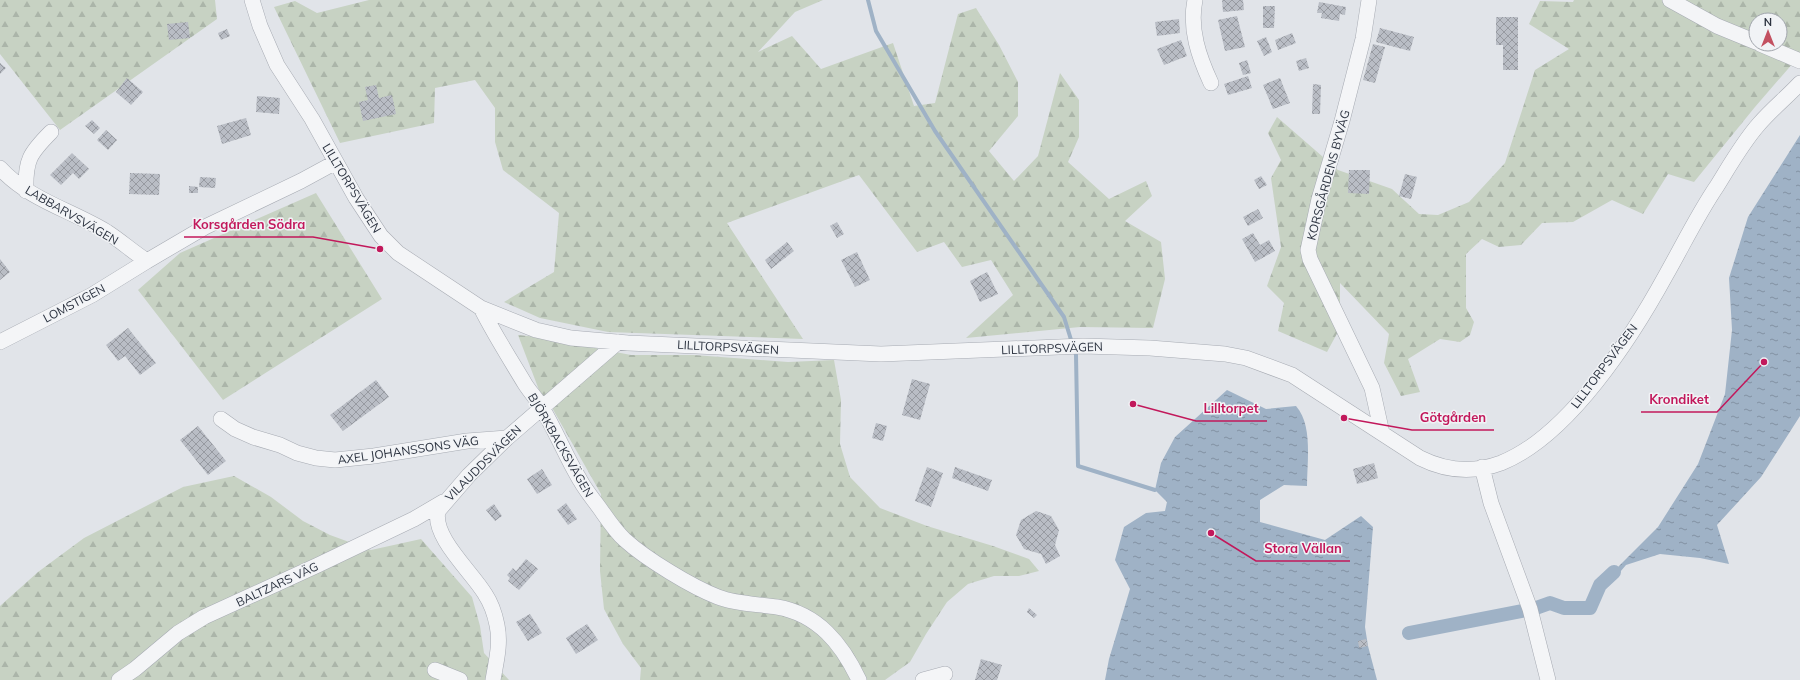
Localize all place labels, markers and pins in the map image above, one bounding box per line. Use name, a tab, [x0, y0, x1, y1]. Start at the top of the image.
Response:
callout: Korsgården Södra	[184, 212, 313, 237]
callout: Krondiket	[1641, 387, 1717, 412]
callout: Lilltorpet	[1196, 396, 1267, 421]
callout: Götgården	[1412, 405, 1494, 430]
callout: Stora Vällan	[1256, 536, 1350, 561]

